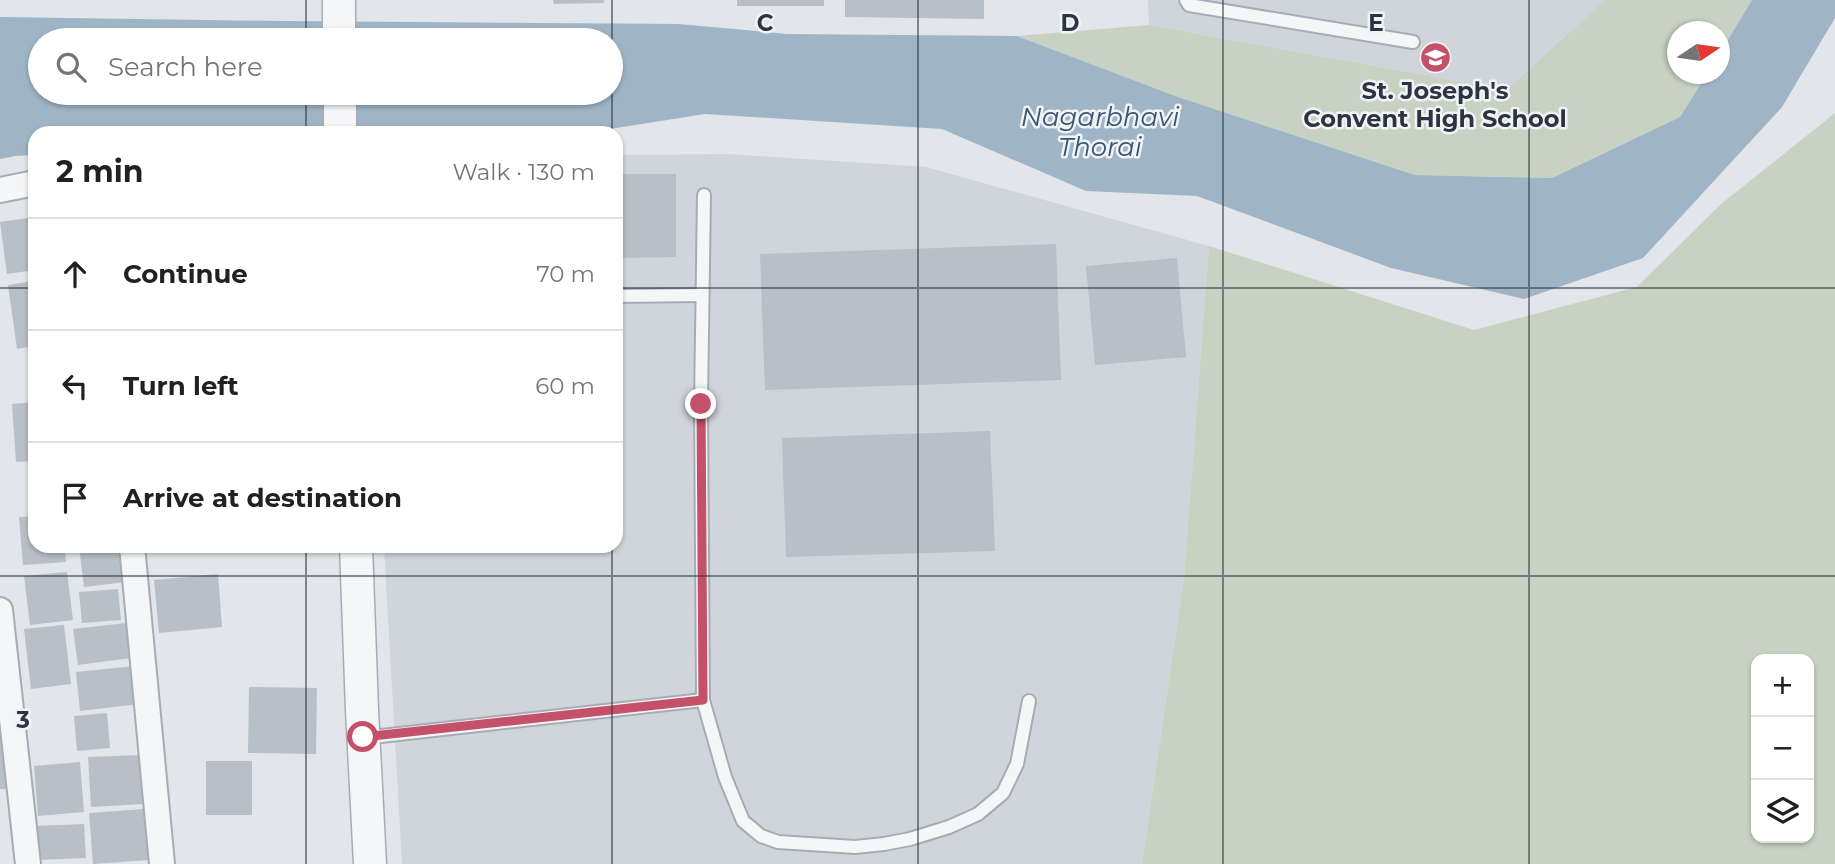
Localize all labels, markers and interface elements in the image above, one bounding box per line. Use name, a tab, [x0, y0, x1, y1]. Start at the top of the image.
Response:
text: C	[757, 9, 774, 37]
text: D	[1061, 9, 1080, 37]
text: E	[1368, 9, 1384, 37]
north arrow	[1667, 21, 1730, 84]
search box	[28, 28, 623, 105]
school or university icon: St. Joseph's Convent High School	[1418, 40, 1452, 74]
icon: search	[52, 48, 90, 86]
text: Search here	[108, 51, 263, 83]
place label: St. Joseph's Convent High School	[1303, 76, 1567, 133]
water label: Nagarbhavi Thorai	[1021, 101, 1180, 163]
text: 2 min	[56, 153, 143, 190]
text: Walk · 130 m	[452, 158, 595, 186]
icon: ahead	[56, 255, 94, 293]
text: Continue	[123, 258, 248, 290]
text: 70 m	[536, 260, 595, 288]
icon: left	[56, 367, 94, 405]
text: Turn left	[123, 370, 239, 402]
text: 60 m	[535, 372, 595, 400]
route end	[685, 388, 716, 419]
icon: arrive	[56, 479, 94, 517]
text: Arrive at destination	[123, 482, 402, 514]
map controls	[1751, 654, 1814, 843]
button: +	[1751, 654, 1814, 717]
text: 3	[15, 706, 30, 734]
button: −	[1751, 717, 1814, 780]
route start	[347, 721, 378, 752]
button: layers	[1751, 780, 1814, 843]

